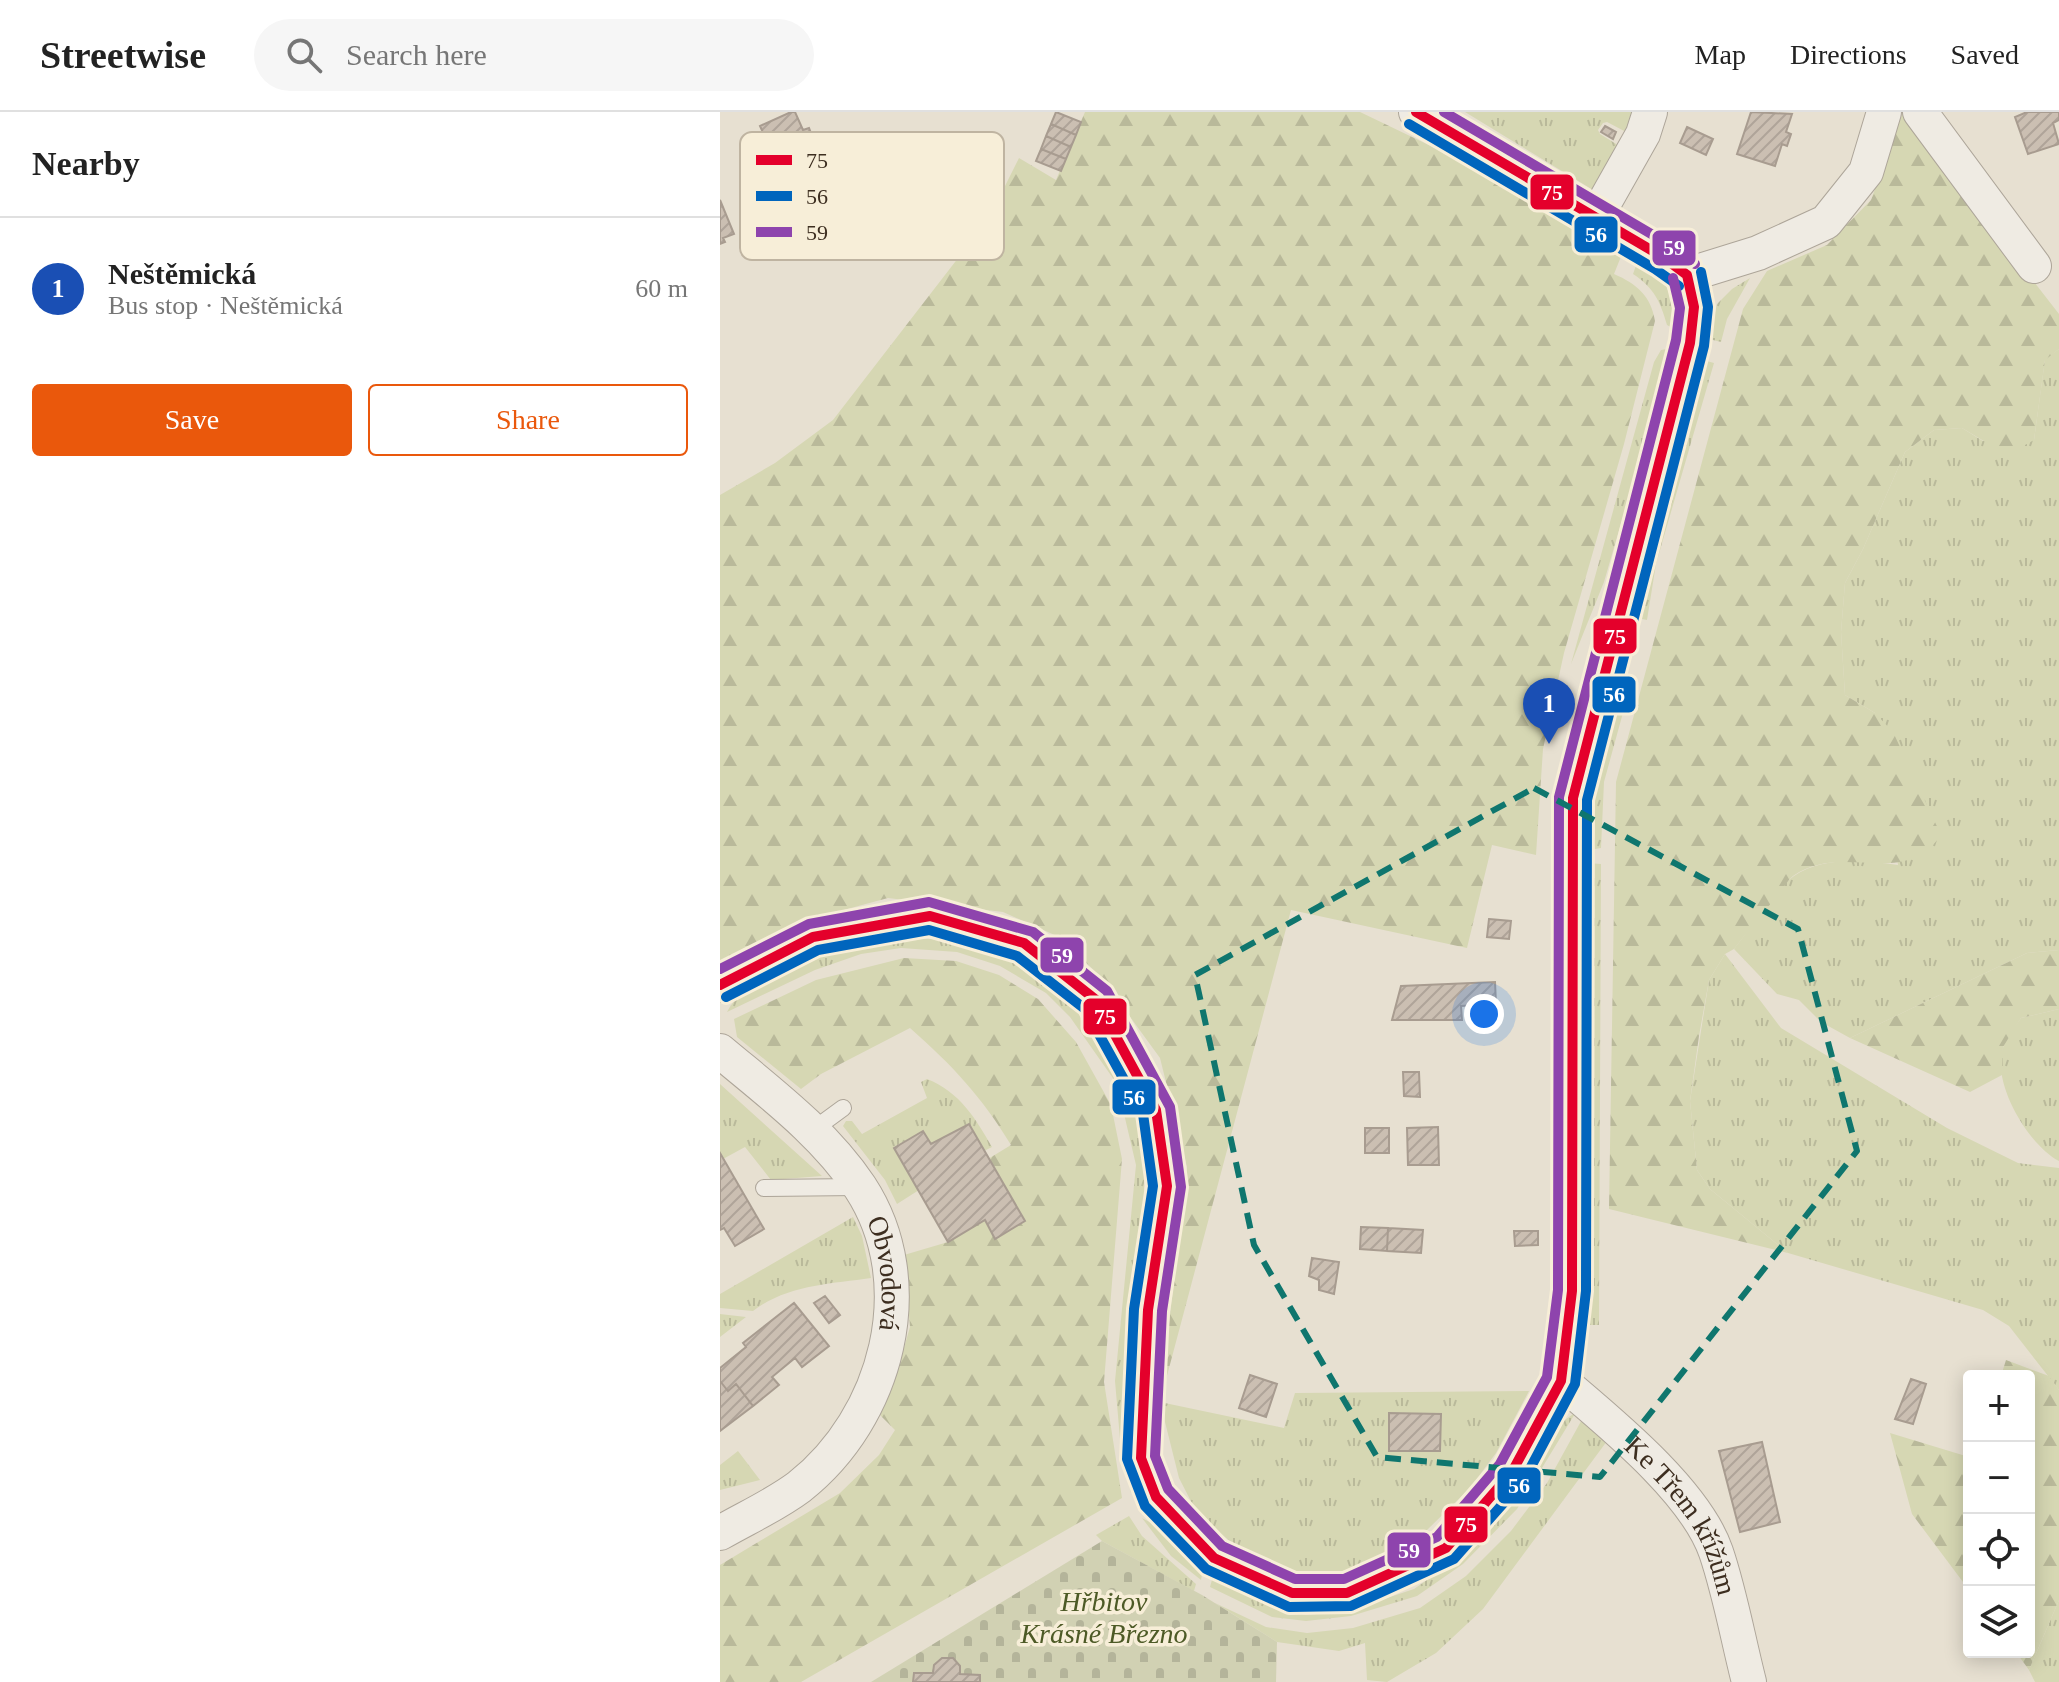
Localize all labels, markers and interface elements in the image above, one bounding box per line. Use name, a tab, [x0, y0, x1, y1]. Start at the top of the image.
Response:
search box	[254, 19, 814, 91]
icon: search	[282, 33, 326, 77]
text: Streetwise	[40, 34, 206, 76]
text: Search here	[346, 38, 487, 71]
text: Map	[1695, 39, 1746, 70]
text: Directions	[1790, 39, 1907, 70]
text: Saved	[1951, 39, 2019, 70]
legend	[740, 132, 1004, 260]
text: Nearby	[32, 145, 140, 182]
text: 75	[806, 148, 828, 173]
line badge: 75	[1529, 173, 1575, 211]
text: 75	[1541, 180, 1563, 205]
text: 56	[806, 184, 828, 209]
line badge: 56	[1573, 215, 1619, 254]
text: 59	[806, 220, 828, 245]
text: 56	[1585, 222, 1607, 247]
line badge: 59	[1651, 229, 1697, 267]
text: 59	[1663, 235, 1685, 260]
text: Neštěmická	[108, 257, 256, 290]
text: 1	[52, 274, 65, 303]
text: 60 m	[635, 274, 688, 303]
text: Bus stop · Neštěmická	[108, 291, 343, 320]
button: Save	[32, 384, 352, 456]
button: Share	[368, 384, 688, 456]
line badge: 75	[1592, 617, 1638, 655]
text: 75	[1604, 624, 1626, 649]
line badge: 56	[1591, 675, 1637, 714]
pin: 1	[1523, 678, 1575, 744]
text: 56	[1603, 682, 1625, 707]
line badge: 59	[1039, 936, 1085, 974]
text: 59	[1051, 943, 1073, 968]
your location	[1464, 994, 1504, 1034]
line badge: 75	[1082, 997, 1128, 1036]
text: 75	[1094, 1004, 1116, 1029]
line badge: 56	[1111, 1078, 1157, 1116]
text: 56	[1123, 1085, 1145, 1110]
street label: Obvodová	[862, 1211, 907, 1334]
map controls	[1963, 1370, 2035, 1658]
button: +	[1963, 1370, 2035, 1442]
street label: Ke Třem křížům	[1619, 1429, 1743, 1598]
button: −	[1963, 1442, 2035, 1514]
line badge: 56	[1496, 1466, 1542, 1505]
text: 56	[1508, 1473, 1530, 1498]
line badge: 75	[1443, 1505, 1489, 1544]
text: 75	[1455, 1512, 1477, 1537]
button: locate	[1963, 1514, 2035, 1586]
line badge: 59	[1386, 1531, 1432, 1569]
text: 59	[1398, 1538, 1420, 1563]
park label: Hřbitov Krásné Březno	[1019, 1586, 1188, 1649]
button: layers	[1963, 1586, 2035, 1658]

